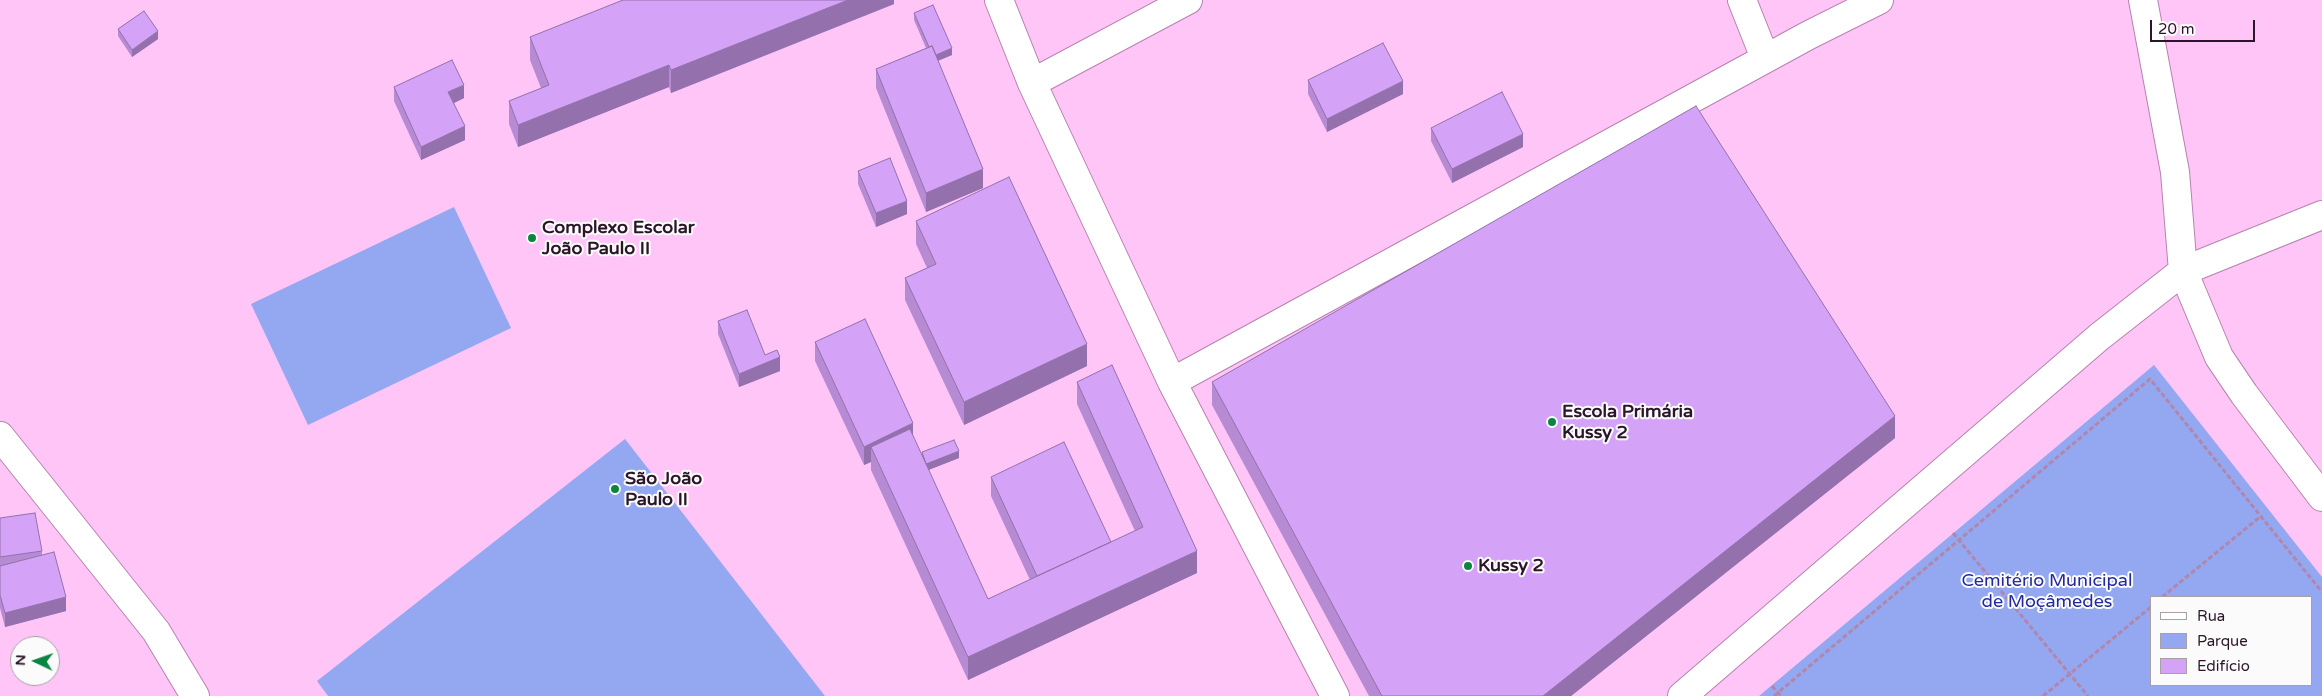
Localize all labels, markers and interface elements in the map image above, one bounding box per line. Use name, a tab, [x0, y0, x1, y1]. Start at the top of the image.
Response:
scale bar	[2152, 10, 2257, 42]
text: 20 m	[2158, 20, 2195, 38]
place label: Complexo Escolar João Paulo II	[542, 217, 695, 260]
marker: Complexo Escolar João Paulo II	[526, 232, 538, 244]
place label: Escola Primária Kussy 2	[1562, 401, 1693, 444]
marker: Escola Primária Kussy 2	[1546, 416, 1558, 428]
place label: São João Paulo II	[625, 468, 702, 510]
marker: São João Paulo II	[609, 483, 621, 495]
place label: Kussy 2	[1478, 555, 1544, 577]
marker: Kussy 2	[1462, 560, 1474, 572]
park label: Cemitério Municipal de Moçâmedes	[1962, 570, 2132, 612]
legend	[2150, 596, 2312, 686]
text: Rua	[2197, 607, 2225, 625]
text: Parque	[2197, 632, 2248, 650]
north arrow	[10, 636, 60, 686]
text: N	[12, 654, 29, 666]
text: Edifício	[2197, 657, 2250, 675]

